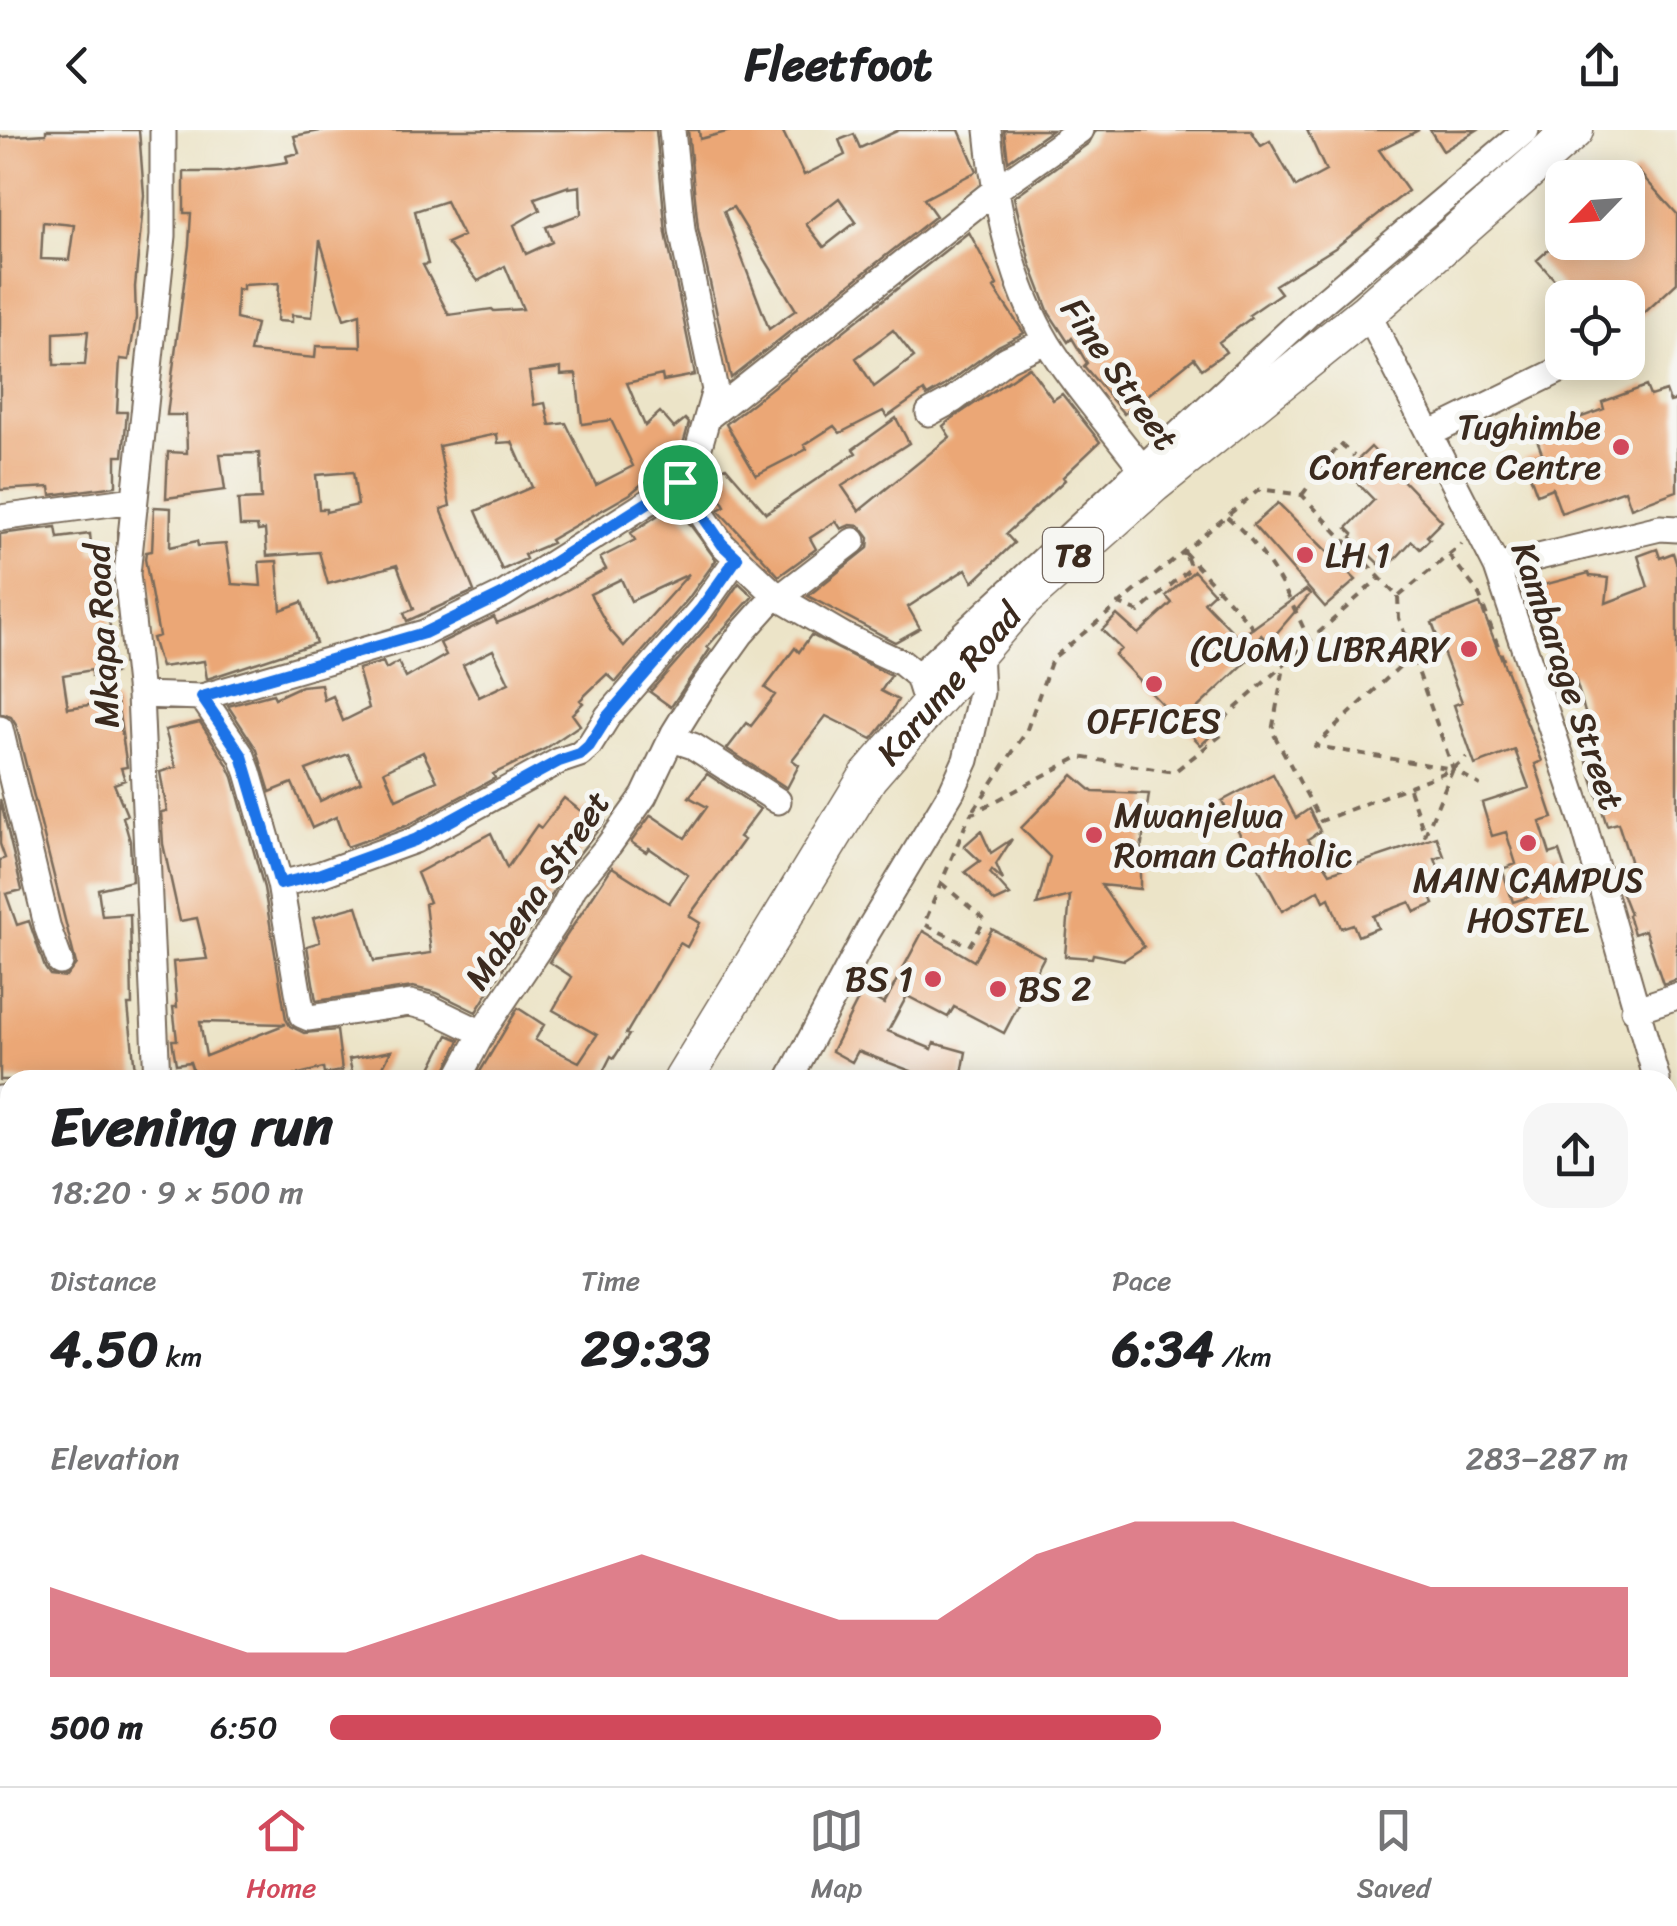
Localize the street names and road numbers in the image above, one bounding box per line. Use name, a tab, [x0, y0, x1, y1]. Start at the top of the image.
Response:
street label: Fine Street	[1044, 284, 1196, 464]
road number: T8	[1043, 528, 1103, 582]
street label: Kambarage Street	[1493, 533, 1643, 819]
street label: Mkapa Road	[66, 540, 138, 730]
street label: Karume Road	[860, 587, 1039, 780]
street label: Mabena Street	[447, 777, 627, 1003]

